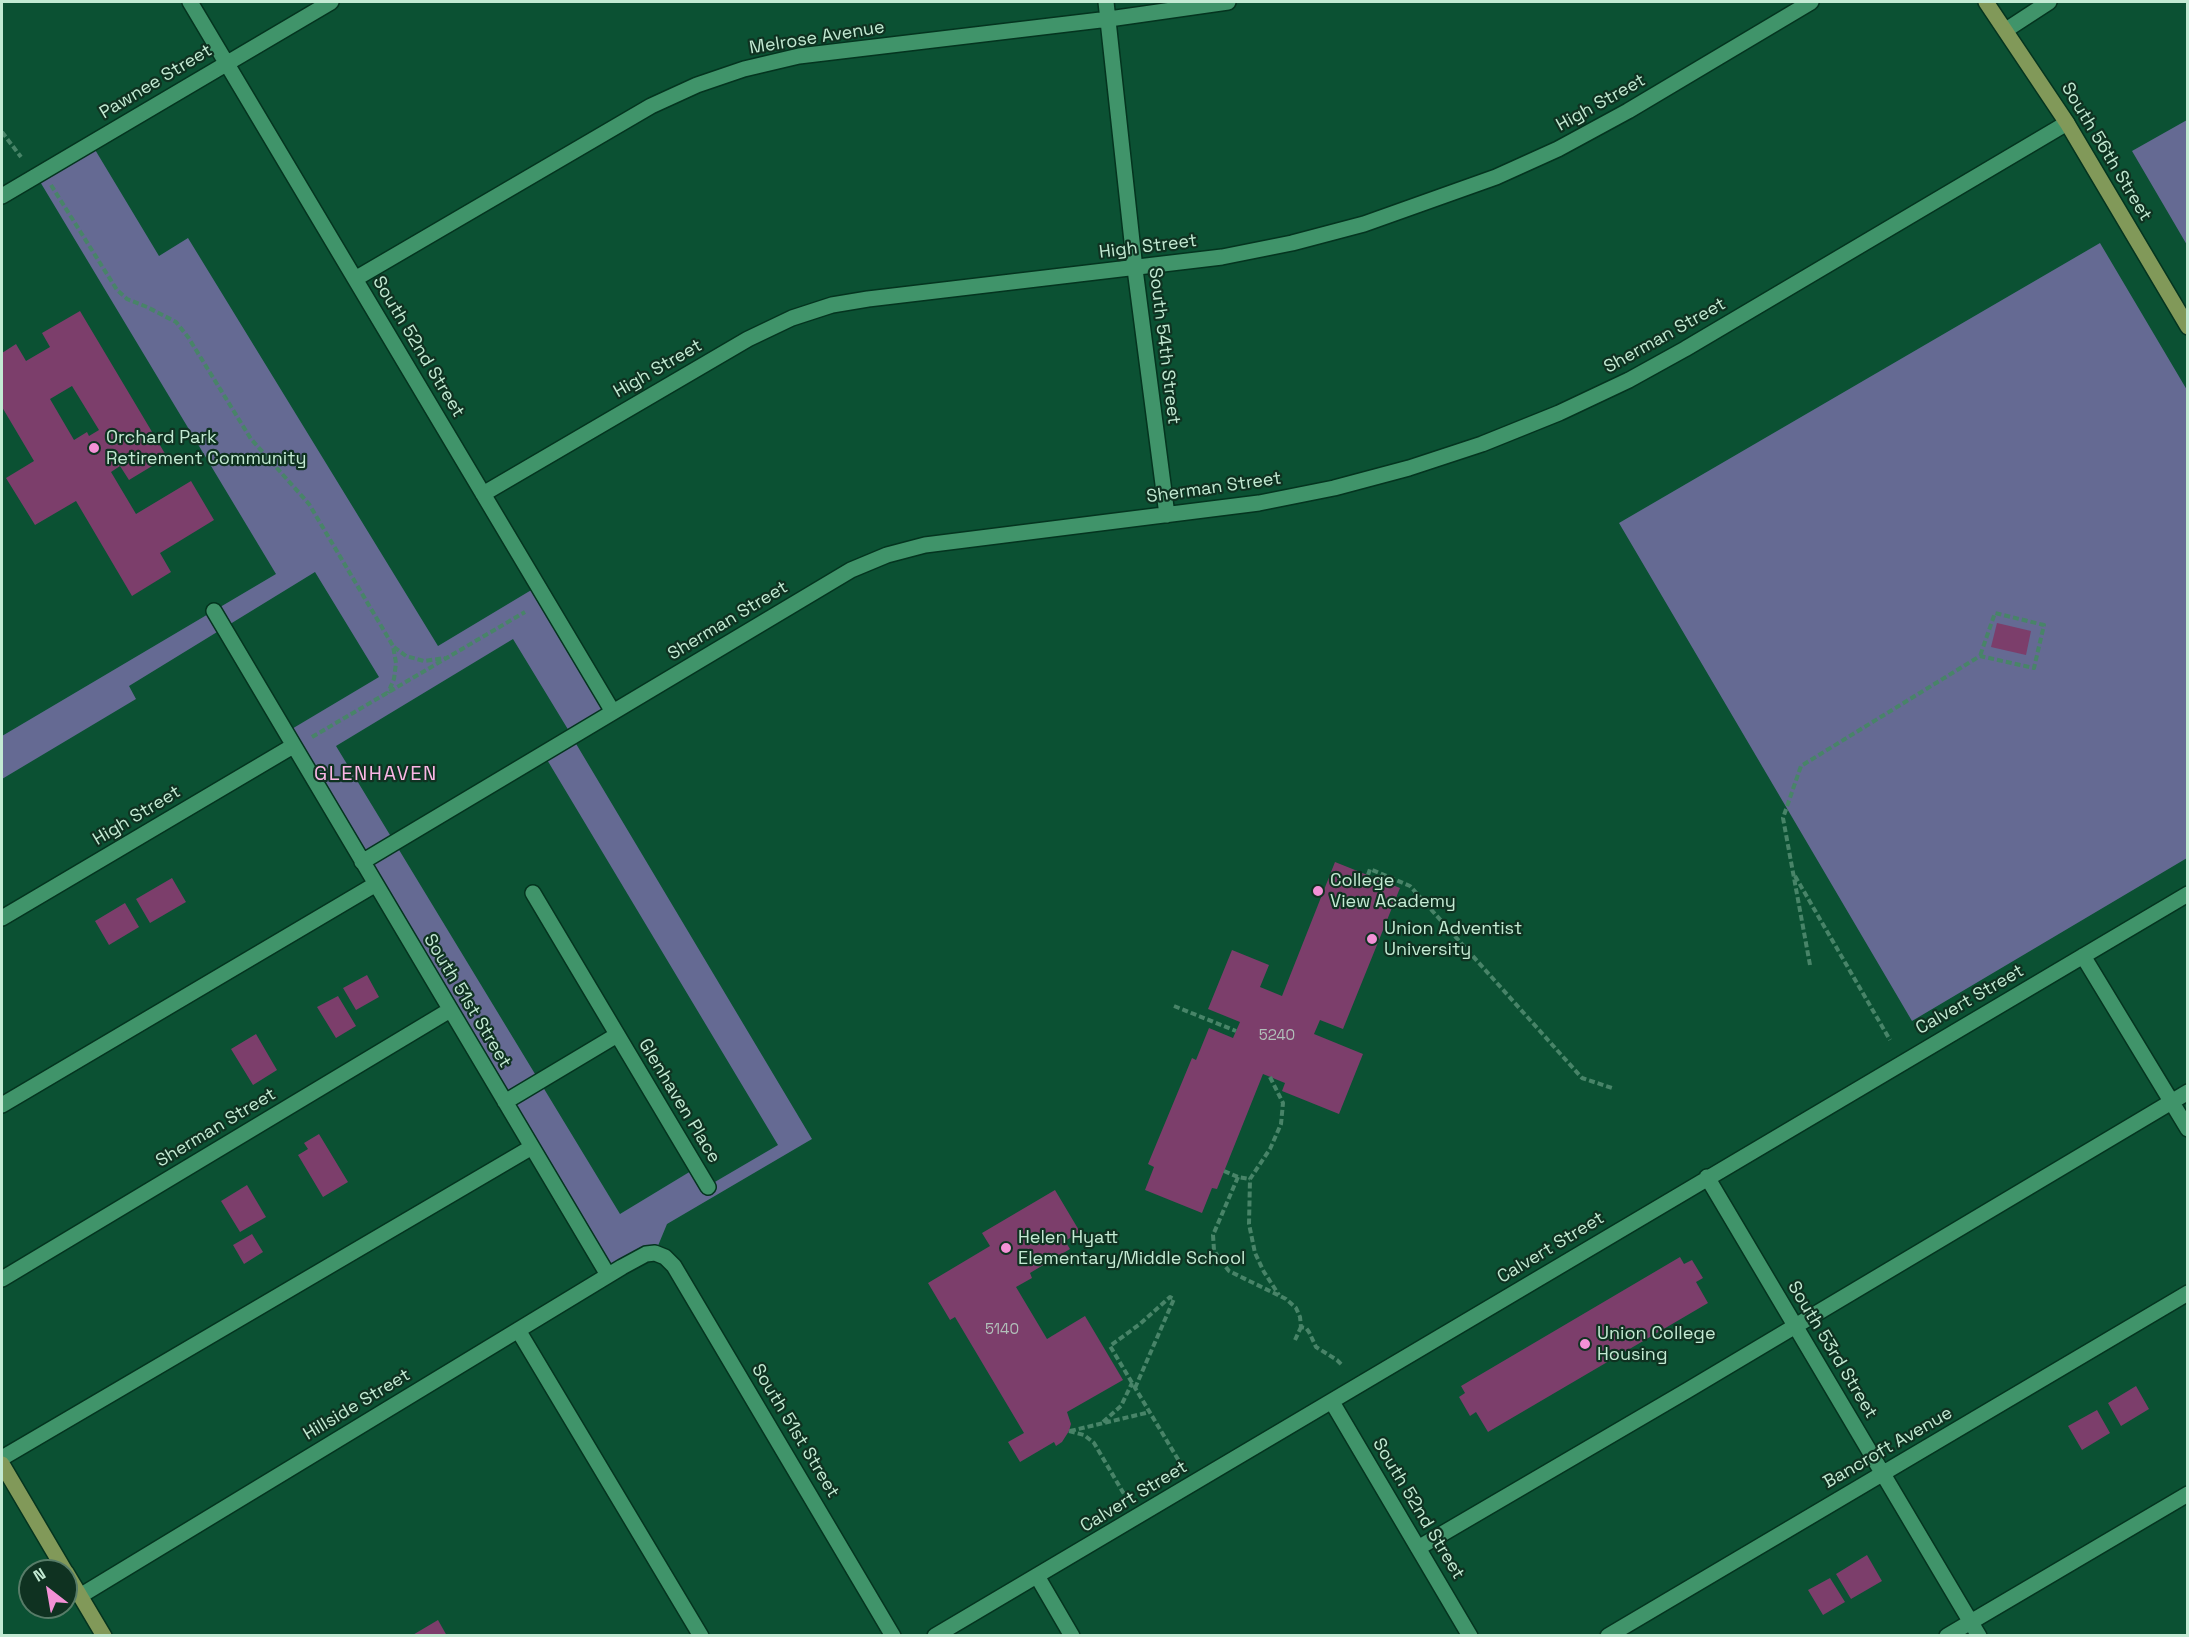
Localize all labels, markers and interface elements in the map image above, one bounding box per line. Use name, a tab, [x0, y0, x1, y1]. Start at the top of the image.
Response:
street label: Melrose Avenue	[748, 17, 886, 59]
street label: Pawnee Street	[96, 40, 216, 124]
street label: High Street	[1553, 70, 1649, 136]
street label: South 56th Street	[2056, 79, 2156, 225]
street label: High Street	[1098, 230, 1198, 264]
street label: South 54th Street	[1144, 266, 1184, 426]
street label: South 52nd Street	[367, 272, 469, 422]
street label: Sherman Street	[1600, 294, 1730, 378]
street label: High Street	[610, 335, 706, 403]
place label: Orchard Park Retirement Community	[106, 427, 307, 470]
marker: Orchard Park Retirement Community	[87, 441, 101, 455]
street label: Sherman Street	[1145, 468, 1283, 508]
street label: Sherman Street	[664, 577, 792, 665]
district label: GLENHAVEN	[314, 763, 438, 787]
street label: High Street	[89, 781, 185, 851]
place label: College View Academy	[1330, 870, 1456, 912]
marker: College View Academy	[1311, 884, 1325, 898]
place label: Union Adventist University	[1384, 918, 1522, 960]
street label: South 51st Street	[419, 930, 515, 1072]
marker: Union Adventist University	[1365, 932, 1379, 946]
street label: Calvert Street	[1912, 960, 2028, 1040]
house number: 5240	[1259, 1027, 1295, 1045]
street label: Glenhaven Place	[633, 1035, 725, 1167]
street label: Sherman Street	[152, 1084, 280, 1172]
street label: Calvert Street	[1494, 1208, 1608, 1288]
place label: Helen Hyatt Elementary/Middle School	[1018, 1227, 1246, 1270]
marker: Helen Hyatt Elementary/Middle School	[999, 1241, 1013, 1255]
street label: South 53rd Street	[1782, 1277, 1882, 1423]
house number: 5140	[985, 1321, 1019, 1339]
place label: Union College Housing	[1597, 1323, 1716, 1366]
marker: Union College Housing	[1578, 1337, 1592, 1351]
street label: South 51st Street	[747, 1360, 843, 1502]
street label: Hillside Street	[300, 1365, 414, 1445]
street label: Bancroft Avenue	[1820, 1402, 1956, 1494]
street label: South 52nd Street	[1367, 1434, 1469, 1584]
street label: Calvert Street	[1077, 1457, 1191, 1537]
north arrow	[18, 1559, 78, 1619]
text: N	[29, 1563, 50, 1587]

